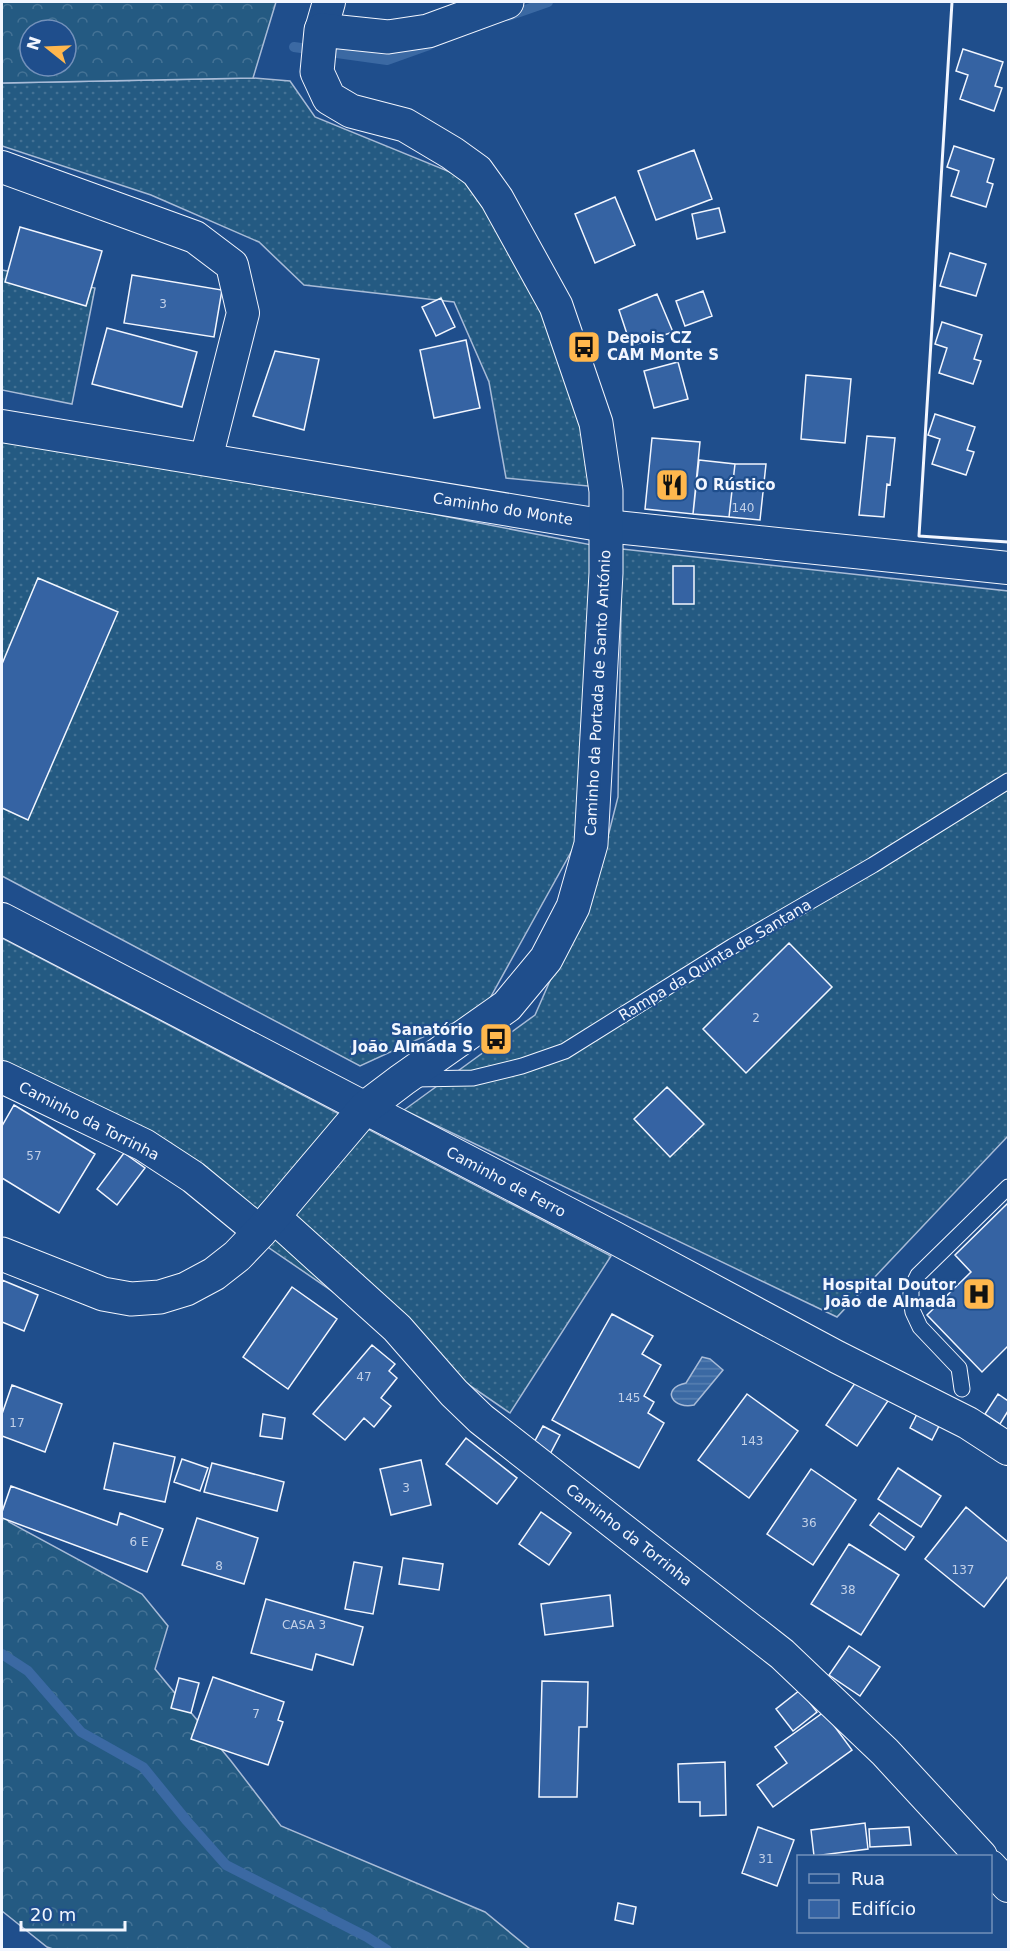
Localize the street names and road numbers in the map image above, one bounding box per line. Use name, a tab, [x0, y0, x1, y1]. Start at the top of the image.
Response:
street label: Caminho do Monte	[432, 489, 574, 529]
street label: Caminho da Portada de Santo António	[582, 549, 614, 837]
street label: Rampa da Quinta de Santana	[616, 895, 814, 1025]
street label: Caminho da Torrinha	[16, 1078, 162, 1164]
street label: Caminho de Ferro	[443, 1143, 569, 1221]
street label: Caminho da Torrinha	[562, 1480, 696, 1590]

